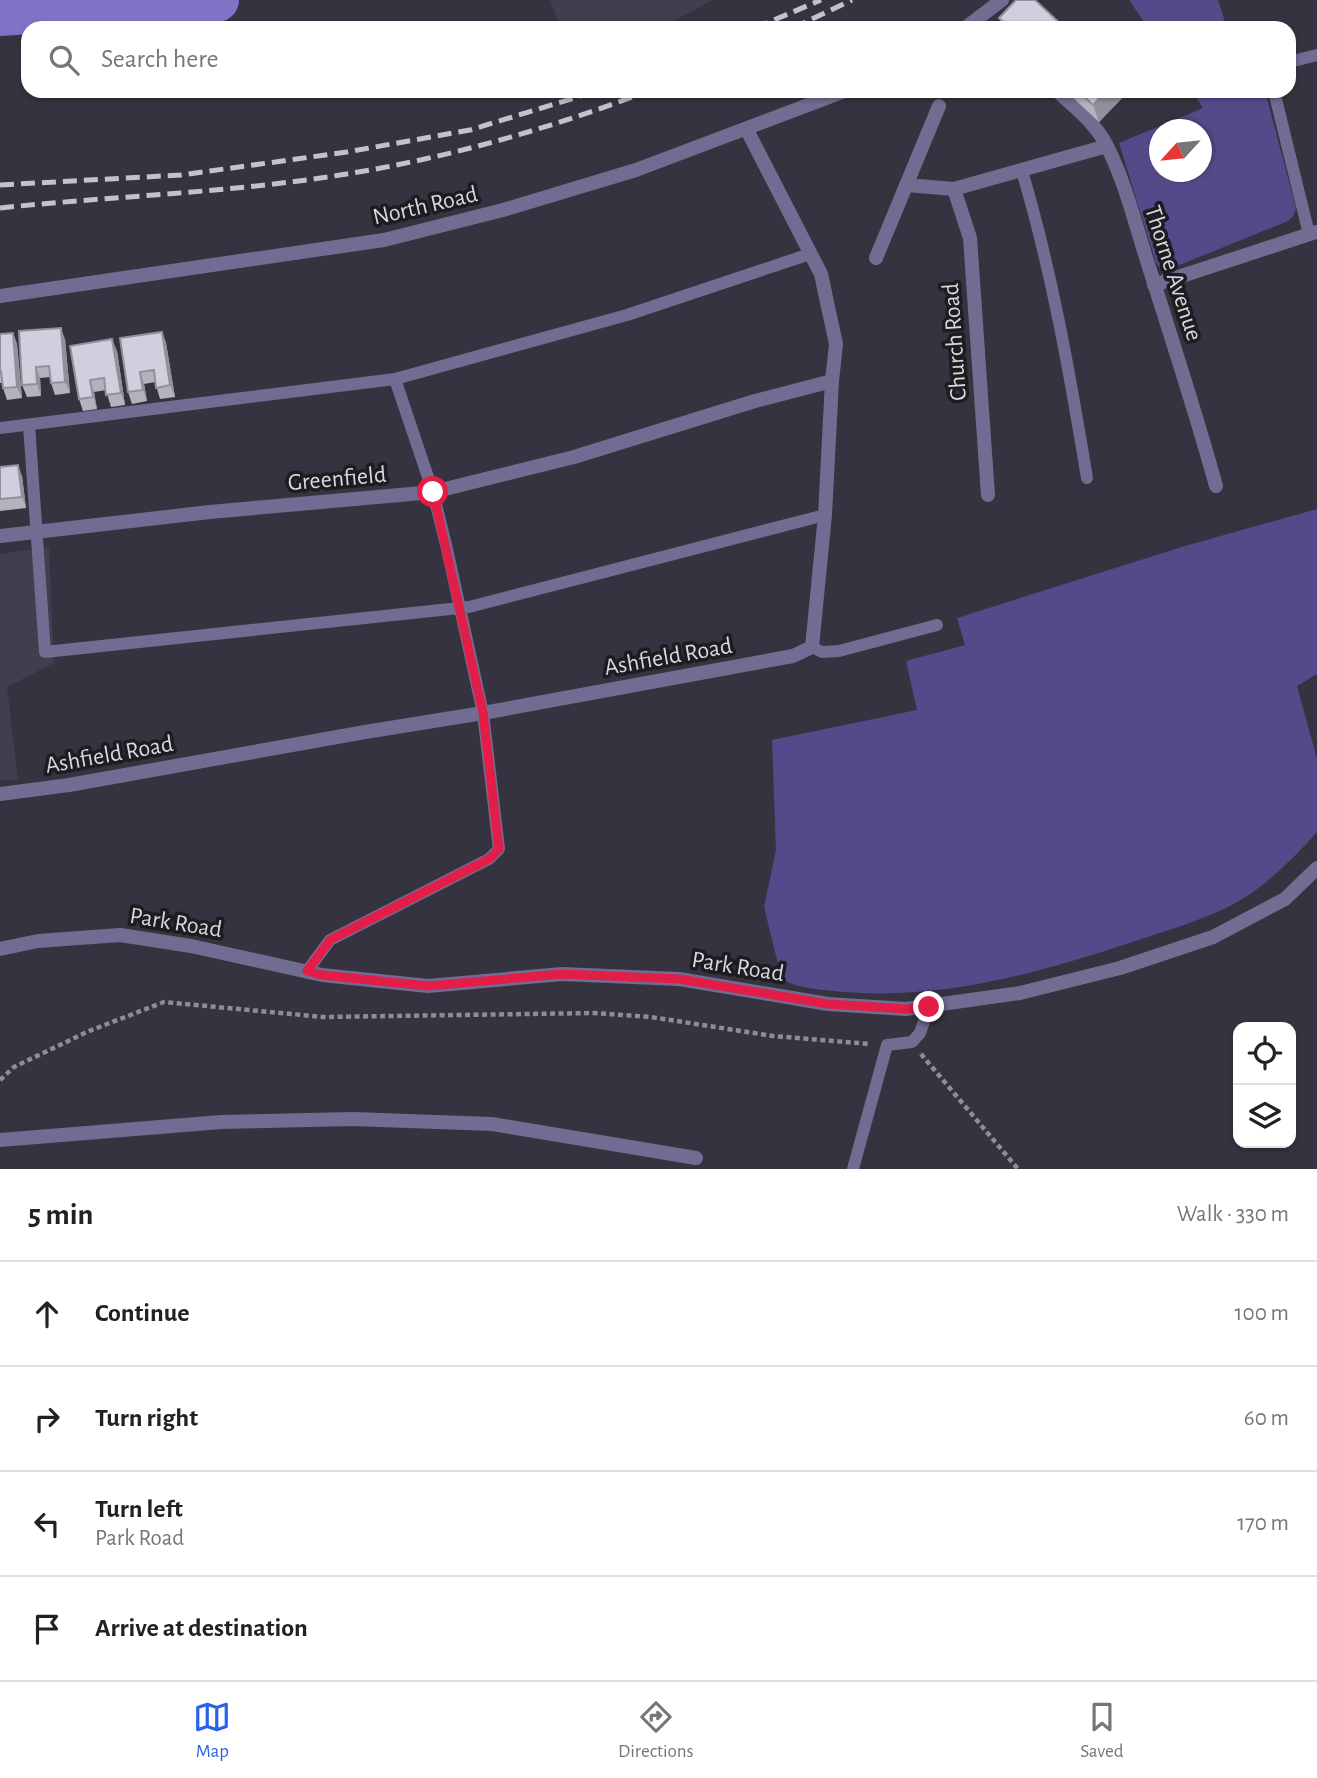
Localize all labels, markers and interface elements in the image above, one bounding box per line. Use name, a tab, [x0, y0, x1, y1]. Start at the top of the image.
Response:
search box	[21, 21, 1296, 98]
icon: search	[45, 41, 83, 79]
text: Search here	[101, 46, 219, 72]
north arrow	[1149, 119, 1212, 182]
street label: North Road	[370, 182, 480, 230]
street label: Thorne Avenue	[1140, 203, 1206, 344]
street label: Church Road	[939, 282, 971, 402]
street label: Greenfield	[287, 463, 387, 495]
route start	[417, 476, 448, 507]
street label: Ashfield Road	[602, 634, 734, 680]
street label: Ashfield Road	[43, 732, 175, 778]
street label: Park Road	[128, 904, 224, 942]
street label: Park Road	[690, 948, 786, 986]
route end	[913, 991, 944, 1022]
map controls	[1233, 1022, 1296, 1148]
button: locate	[1233, 1022, 1296, 1085]
button: layers	[1233, 1085, 1296, 1148]
text: 5 min	[28, 1200, 93, 1230]
text: Walk · 330 m	[1177, 1203, 1289, 1226]
icon: ahead	[28, 1295, 66, 1333]
text: Continue	[95, 1300, 190, 1326]
text: 100 m	[1235, 1302, 1289, 1325]
icon: right	[28, 1400, 66, 1438]
text: Turn right	[95, 1405, 198, 1431]
text: 60 m	[1244, 1407, 1289, 1430]
text: Turn left	[95, 1496, 183, 1522]
icon: left	[28, 1505, 66, 1543]
text: 170 m	[1237, 1512, 1289, 1535]
text: Park Road	[95, 1527, 184, 1550]
icon: arrive	[28, 1610, 66, 1648]
text: Arrive at destination	[95, 1615, 308, 1641]
tab: Map	[193, 1698, 231, 1763]
tab: Directions	[618, 1698, 694, 1763]
tab: Saved	[1080, 1698, 1124, 1763]

